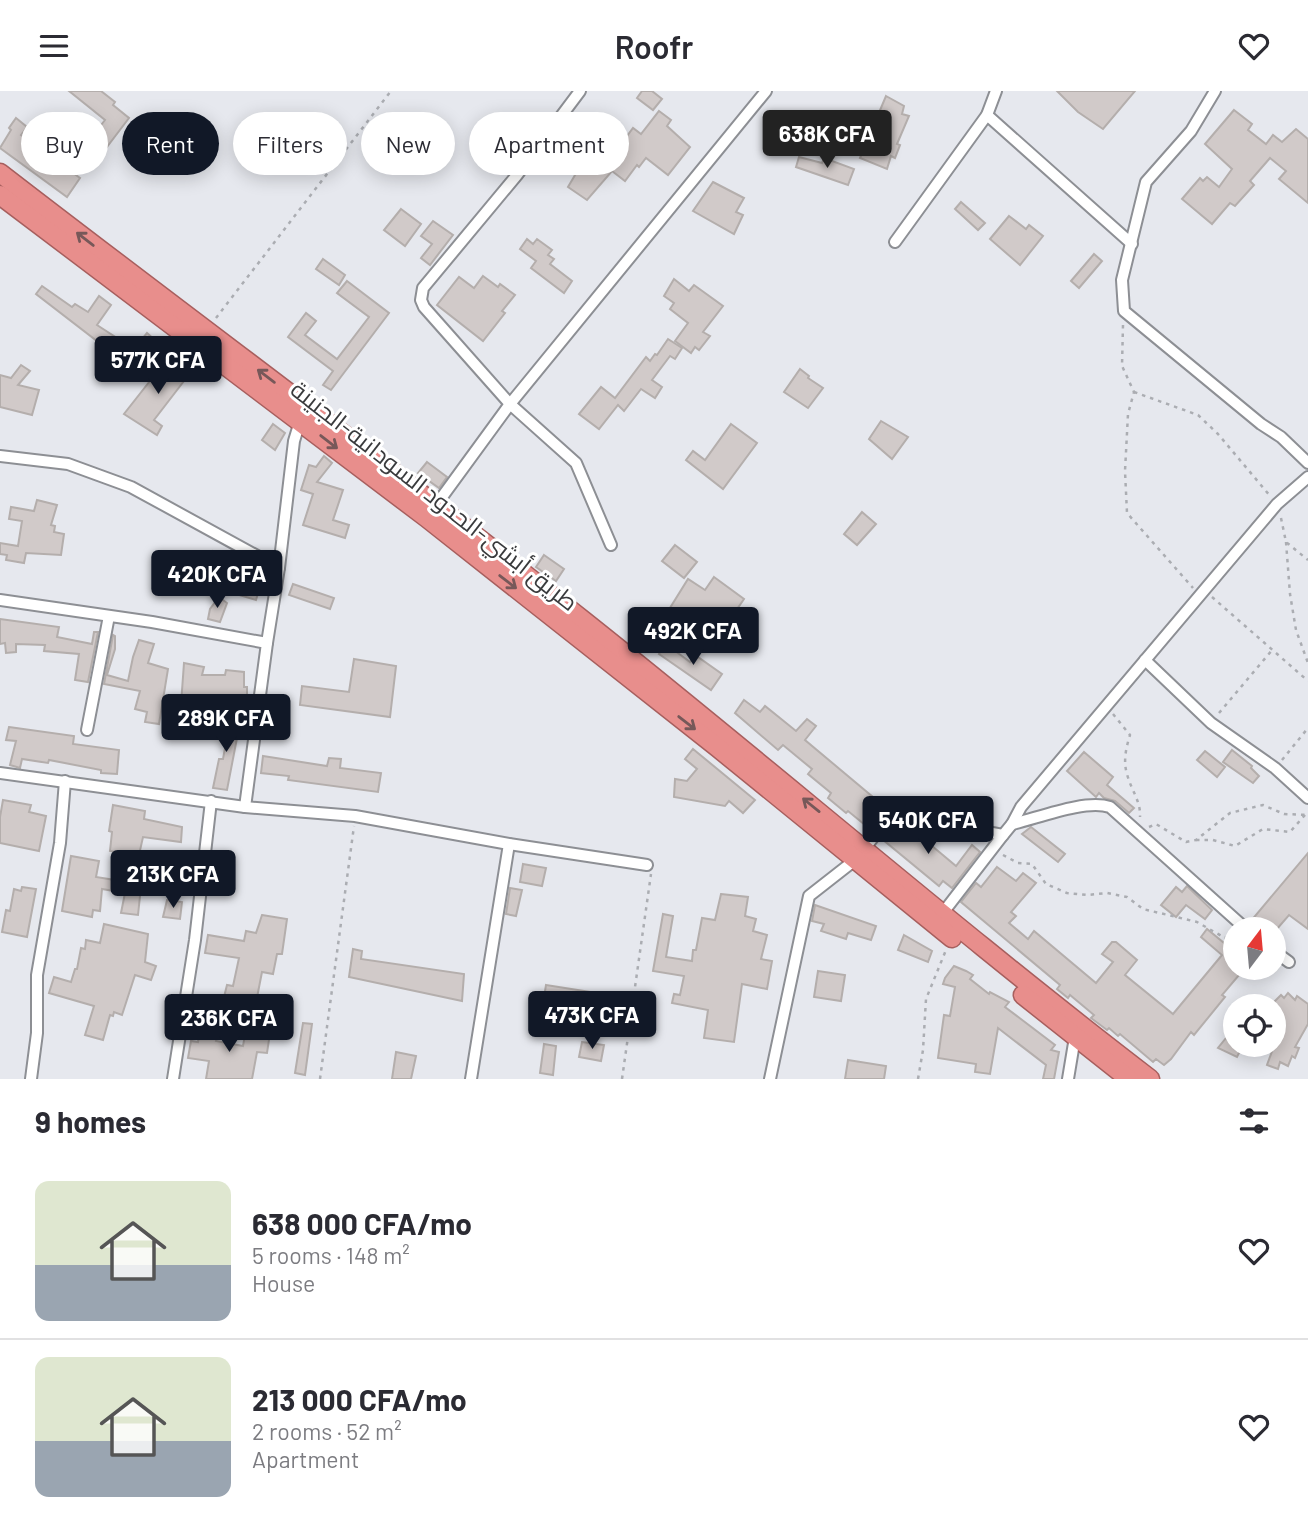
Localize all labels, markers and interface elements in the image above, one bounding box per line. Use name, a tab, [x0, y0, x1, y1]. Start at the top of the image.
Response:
icon: menu	[35, 27, 73, 65]
text: Roofr	[615, 27, 693, 65]
icon: heart	[1235, 27, 1273, 65]
pin: 638K CFA	[755, 111, 899, 170]
chip: Buy	[21, 112, 108, 175]
chip: Rent	[122, 112, 219, 175]
chip: Filters	[233, 112, 347, 175]
chip: New	[361, 112, 455, 175]
chip: Apartment	[469, 112, 629, 175]
text: 638K CFA	[779, 119, 875, 147]
one-way arrow	[77, 231, 95, 246]
pin: 577K CFA	[86, 337, 230, 396]
text: 577K CFA	[111, 345, 205, 373]
one-way arrow	[258, 369, 276, 384]
street label: طريق أبشي-الحدود السودانية-الجنينة	[283, 374, 584, 620]
one-way arrow	[319, 435, 337, 450]
pin: 420K CFA	[145, 551, 289, 610]
text: 420K CFA	[167, 559, 267, 587]
one-way arrow	[499, 574, 517, 590]
pin: 492K CFA	[621, 607, 765, 667]
text: 492K CFA	[644, 616, 742, 644]
pin: 289K CFA	[154, 695, 298, 754]
text: 289K CFA	[177, 703, 275, 731]
one-way arrow	[677, 716, 695, 731]
one-way arrow	[803, 797, 821, 812]
pin: 540K CFA	[856, 797, 1000, 856]
text: 540K CFA	[879, 805, 977, 833]
pin: 213K CFA	[101, 851, 245, 910]
text: 213K CFA	[127, 859, 219, 887]
north arrow	[1223, 917, 1286, 980]
map controls	[1223, 917, 1286, 1057]
pin: 473K CFA	[520, 991, 664, 1051]
button: locate	[1223, 994, 1286, 1057]
pin: 236K CFA	[157, 995, 301, 1054]
text: 473K CFA	[544, 1000, 640, 1028]
text: 236K CFA	[181, 1003, 277, 1031]
icon: filters	[1235, 1102, 1273, 1140]
text: 9 homes	[35, 1103, 146, 1139]
text: 638 000 CFA/mo	[252, 1205, 472, 1241]
icon: home	[91, 1209, 175, 1293]
icon: heart	[1235, 1232, 1273, 1270]
text: 5 rooms · 148 m²	[252, 1241, 410, 1269]
text: House	[252, 1269, 315, 1297]
text: 213 000 CFA/mo	[252, 1381, 467, 1417]
icon: home	[91, 1385, 175, 1469]
icon: heart	[1235, 1408, 1273, 1446]
text: 2 rooms · 52 m²	[252, 1417, 402, 1445]
text: Apartment	[252, 1445, 359, 1473]

